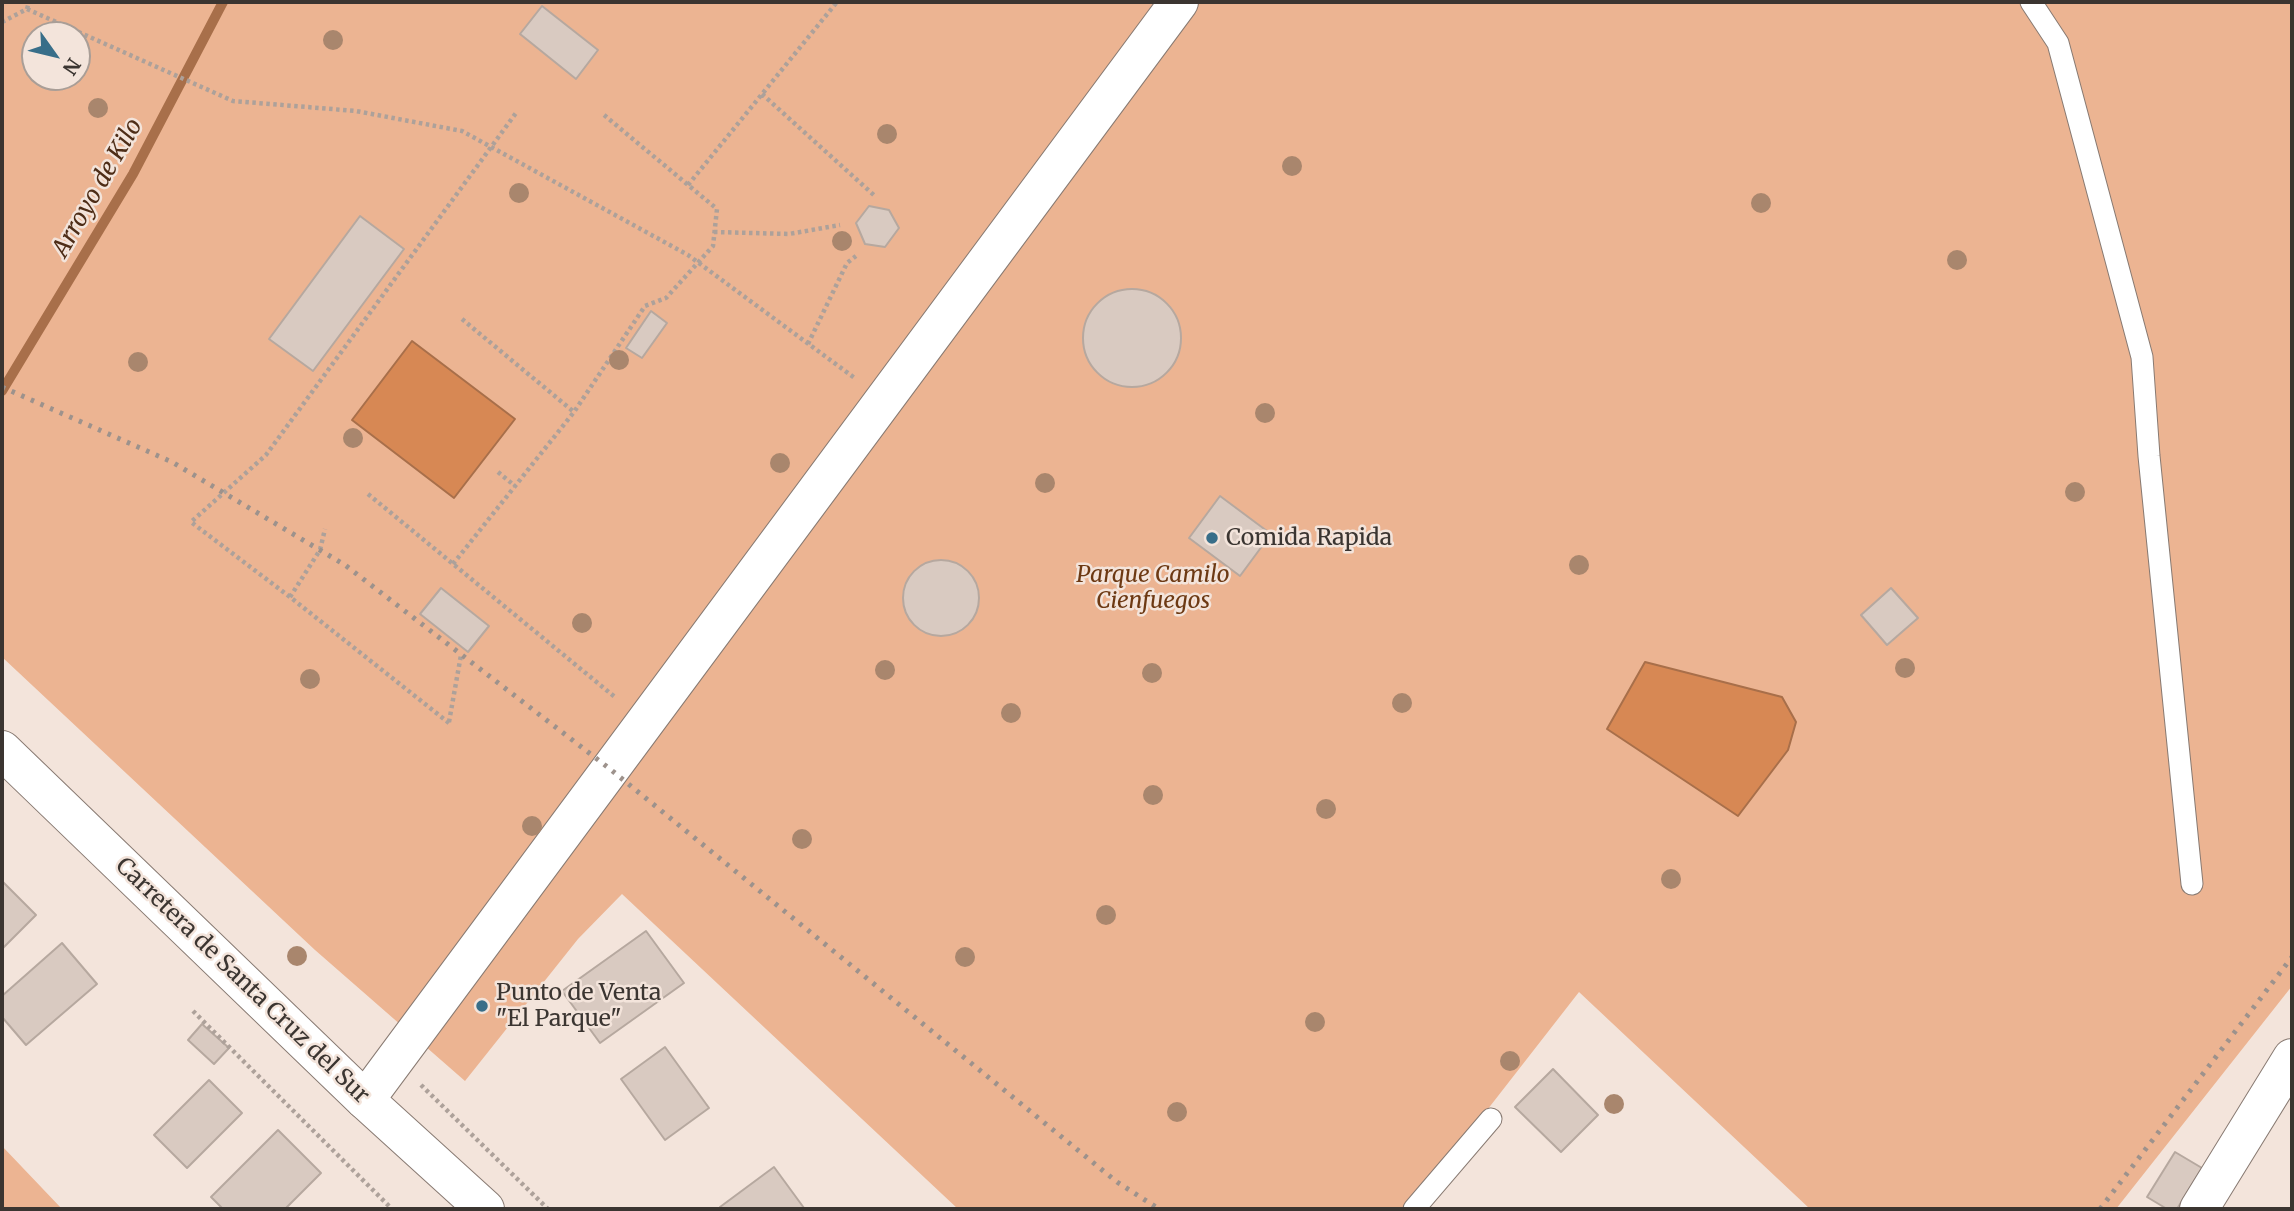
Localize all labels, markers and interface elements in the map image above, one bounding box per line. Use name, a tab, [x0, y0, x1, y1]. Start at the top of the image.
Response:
north arrow	[21, 21, 91, 91]
text: N	[58, 54, 86, 80]
water label: Arroyo de Kilo	[47, 114, 149, 262]
place label: Comida Rapida	[1226, 524, 1392, 552]
marker: Comida Rapida	[1204, 530, 1220, 546]
park label: Parque Camilo Cienfuegos	[1076, 561, 1230, 615]
street label: Carretera de Santa Cruz del Sur	[109, 852, 375, 1110]
place label: Punto de Venta "El Parque"	[496, 979, 661, 1033]
marker: Punto de Venta "El Parque"	[474, 998, 490, 1014]

